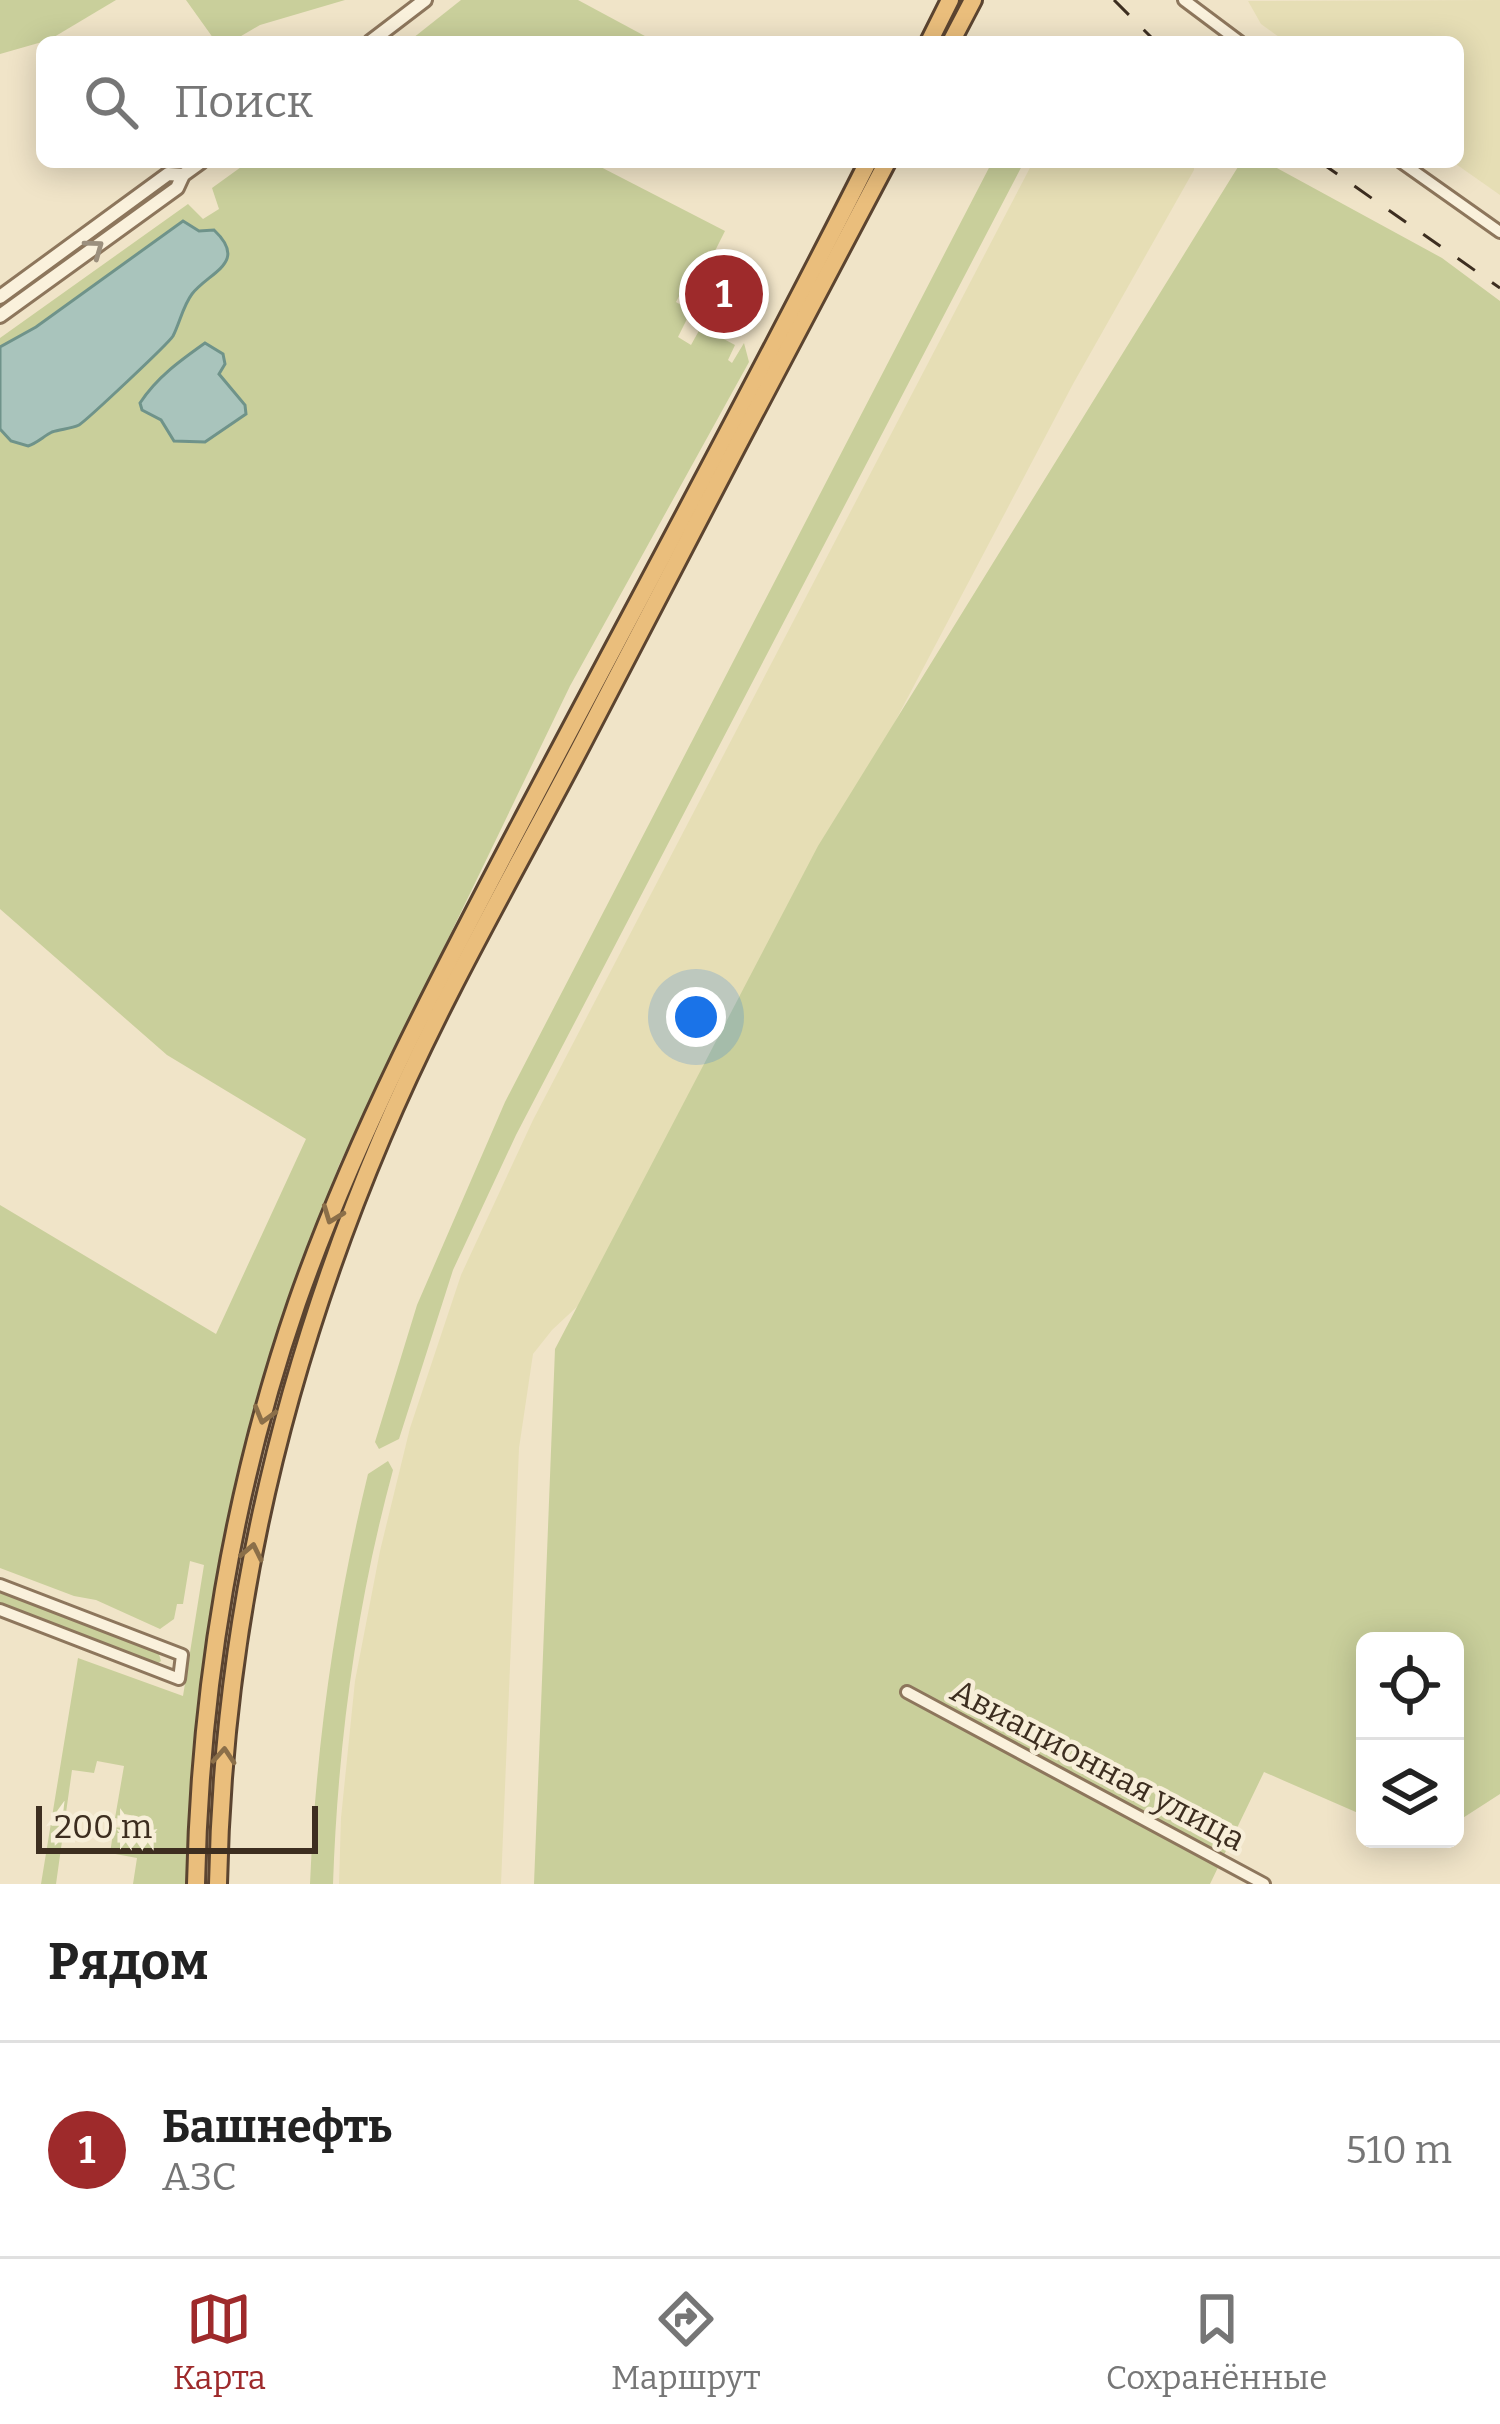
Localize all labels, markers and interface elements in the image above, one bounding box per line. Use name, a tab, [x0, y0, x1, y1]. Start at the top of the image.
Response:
search box	[36, 36, 1464, 168]
icon: search	[78, 69, 144, 135]
text: Поиск	[174, 75, 313, 129]
one-way arrow	[82, 240, 104, 262]
pin: 1	[685, 249, 763, 339]
your location	[666, 987, 726, 1047]
one-way arrow	[322, 1203, 346, 1224]
one-way arrow	[253, 1404, 278, 1425]
one-way arrow	[238, 1543, 263, 1563]
map controls	[1356, 1632, 1464, 1848]
button: locate	[1356, 1632, 1464, 1740]
street label: Авиационная улица	[944, 1671, 1252, 1859]
button: layers	[1356, 1740, 1464, 1848]
one-way arrow	[211, 1746, 237, 1765]
scale bar	[36, 1800, 318, 1853]
text: 200 m	[54, 1807, 152, 1847]
text: Рядом	[48, 1931, 208, 1993]
text: Башнефть	[162, 2100, 392, 2154]
text: 1	[79, 2127, 95, 2173]
text: 510 m	[1346, 2127, 1452, 2173]
text: АЗС	[162, 2154, 237, 2200]
tab: Карта	[173, 2286, 266, 2398]
tab: Маршрут	[611, 2286, 760, 2398]
tab: Сохранённые	[1106, 2286, 1327, 2398]

